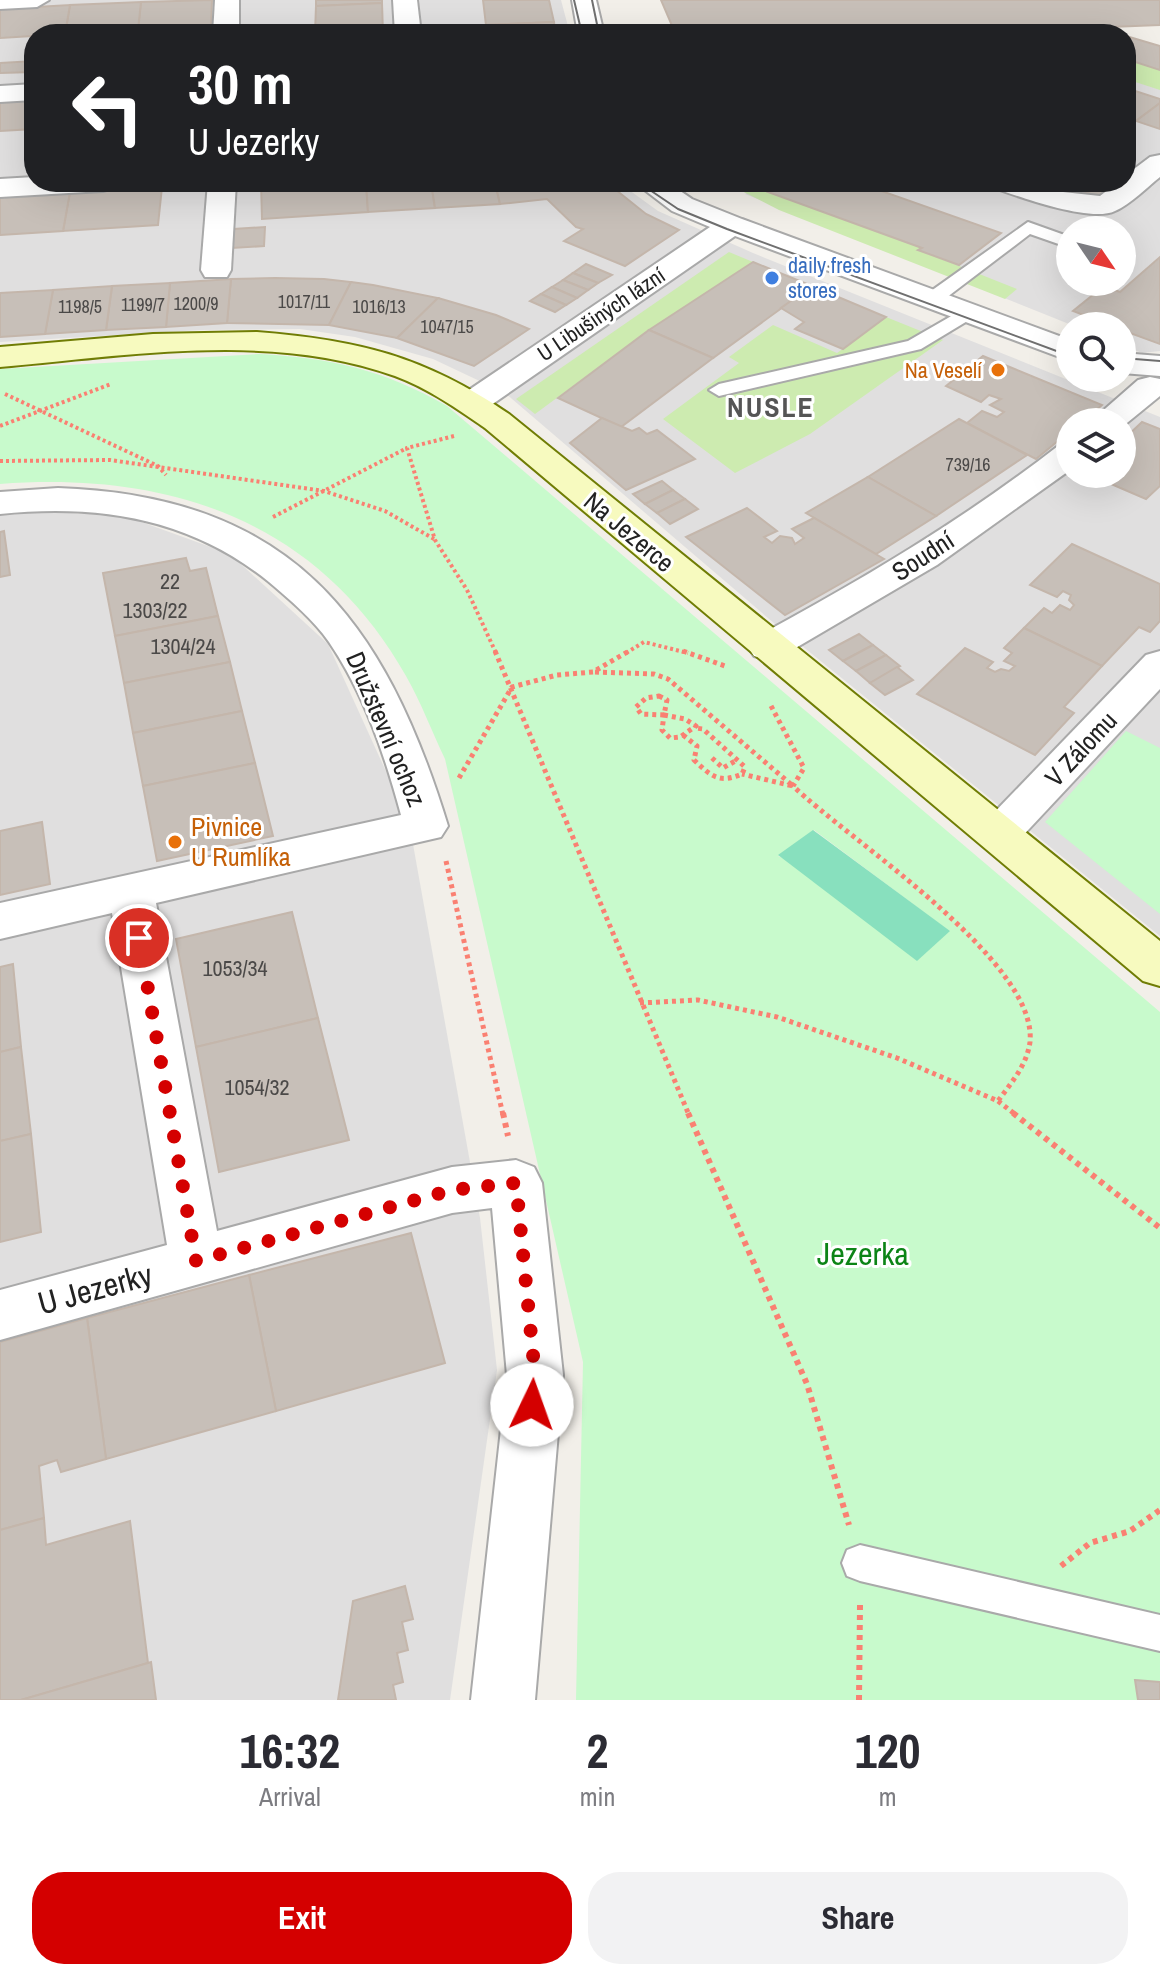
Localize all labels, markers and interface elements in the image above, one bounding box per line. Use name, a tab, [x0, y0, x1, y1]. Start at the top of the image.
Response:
text: 30 m	[188, 46, 293, 121]
icon: left	[56, 56, 160, 160]
text: U Jezerky	[188, 118, 319, 166]
north arrow	[1056, 216, 1136, 296]
map controls	[1056, 216, 1136, 488]
place label: daily fresh stores	[788, 250, 871, 305]
street label: U Libušiných lázní	[531, 260, 672, 368]
marker: daily fresh stores	[763, 269, 781, 287]
house number: 1017/11	[278, 289, 331, 314]
house number: 1200/9	[173, 291, 219, 316]
house number: 1199/7	[121, 292, 165, 317]
house number: 1198/5	[58, 294, 102, 319]
house number: 1016/13	[352, 294, 406, 319]
button: search	[1056, 312, 1136, 392]
house number: 1047/15	[420, 314, 474, 339]
place label: Na Veselí	[905, 355, 983, 385]
marker: Na Veselí	[989, 361, 1007, 379]
district label: NUSLE	[727, 388, 815, 426]
button: layers	[1056, 408, 1136, 488]
house number: 739/16	[945, 452, 991, 477]
street label: Na Jezerce	[577, 484, 682, 580]
street label: Soudní	[885, 522, 961, 589]
house number: 22	[160, 566, 180, 596]
house number: 1303/22	[122, 595, 188, 625]
house number: 1304/24	[150, 631, 216, 661]
street label: Družstevní ochoz	[338, 646, 435, 811]
street label: V Zálomu	[1037, 703, 1125, 794]
place label: Pivnice U Rumlíka	[191, 809, 291, 874]
marker: Pivnice U Rumlíka	[166, 833, 184, 851]
pin	[105, 904, 173, 972]
icon: arrive	[117, 916, 161, 960]
house number: 1053/34	[202, 953, 268, 983]
house number: 1054/32	[224, 1072, 290, 1102]
park label: Jezerka	[817, 1232, 909, 1275]
street label: U Jezerky	[33, 1253, 157, 1324]
position arrow	[490, 1363, 574, 1447]
text: 16:32	[240, 1718, 340, 1783]
text: 2	[587, 1718, 608, 1783]
text: 120	[855, 1718, 920, 1783]
text: Arrival	[259, 1779, 321, 1814]
text: min	[580, 1779, 615, 1814]
text: m	[879, 1779, 897, 1814]
button: Exit	[32, 1872, 572, 1964]
button: Share	[588, 1872, 1128, 1964]

